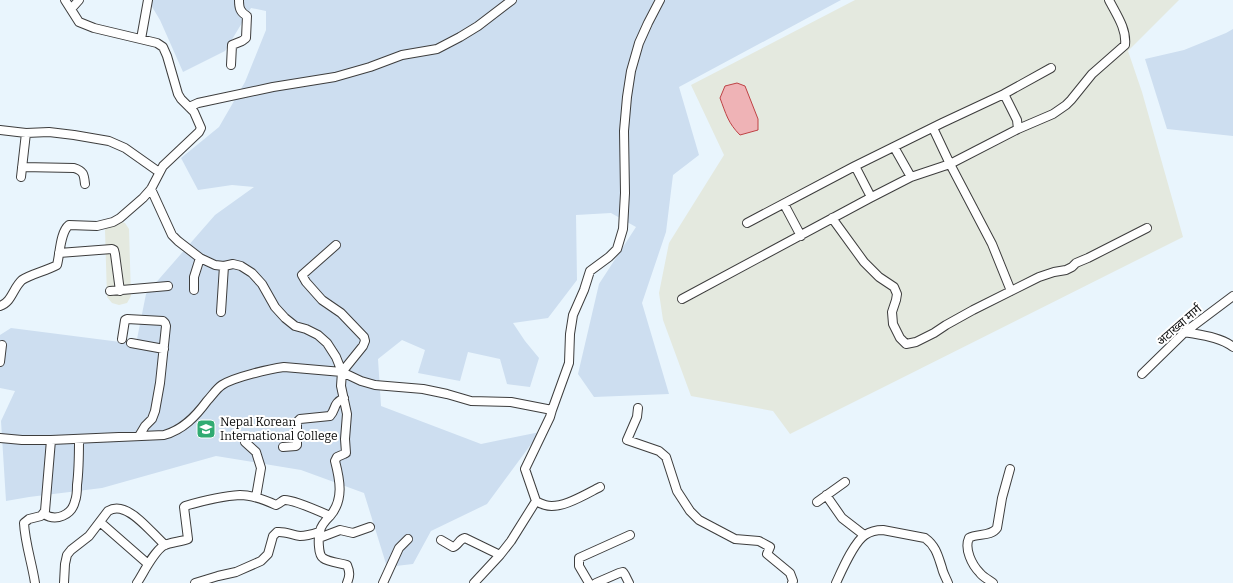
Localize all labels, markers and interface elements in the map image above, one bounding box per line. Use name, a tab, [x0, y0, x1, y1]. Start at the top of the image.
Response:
street label: अटाख्वा मार्ग	[1154, 301, 1205, 348]
place label: Nepal Korean International College	[220, 415, 338, 443]
school or university icon: Nepal Korean International College	[195, 418, 217, 440]

